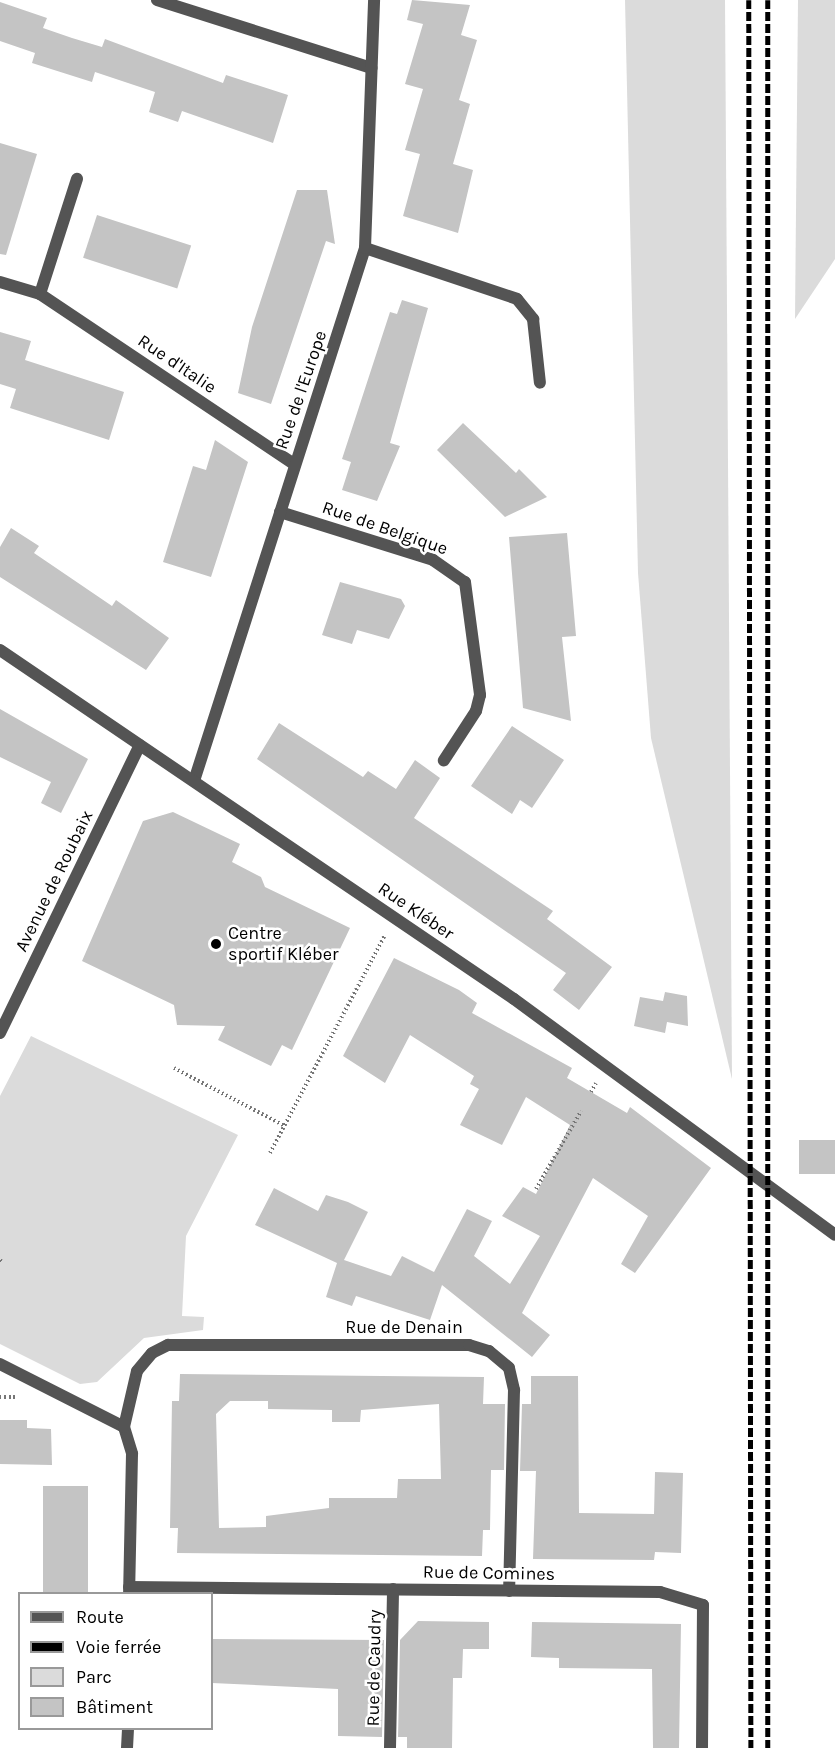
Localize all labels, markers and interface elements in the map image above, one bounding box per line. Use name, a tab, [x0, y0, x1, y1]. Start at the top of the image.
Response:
street label: Rue de l'Europe	[271, 328, 331, 452]
street label: Rue d'Italie	[134, 330, 220, 398]
street label: Rue de Belgique	[319, 496, 451, 560]
street label: Avenue de Roubaix	[10, 807, 98, 955]
street label: Rue Kléber	[374, 878, 458, 944]
place label: Centre sportif Kléber	[228, 923, 339, 966]
marker: Centre sportif Kléber	[209, 937, 223, 951]
street label: Rue de Denain	[345, 1316, 463, 1338]
street label: Rue de Comines	[423, 1561, 555, 1585]
legend	[18, 1592, 213, 1730]
text: Route	[76, 1606, 124, 1628]
street label: Rue de Caudry	[362, 1609, 386, 1727]
text: Voie ferrée	[76, 1636, 161, 1658]
text: Parc	[76, 1666, 112, 1688]
text: Bâtiment	[76, 1696, 153, 1718]

